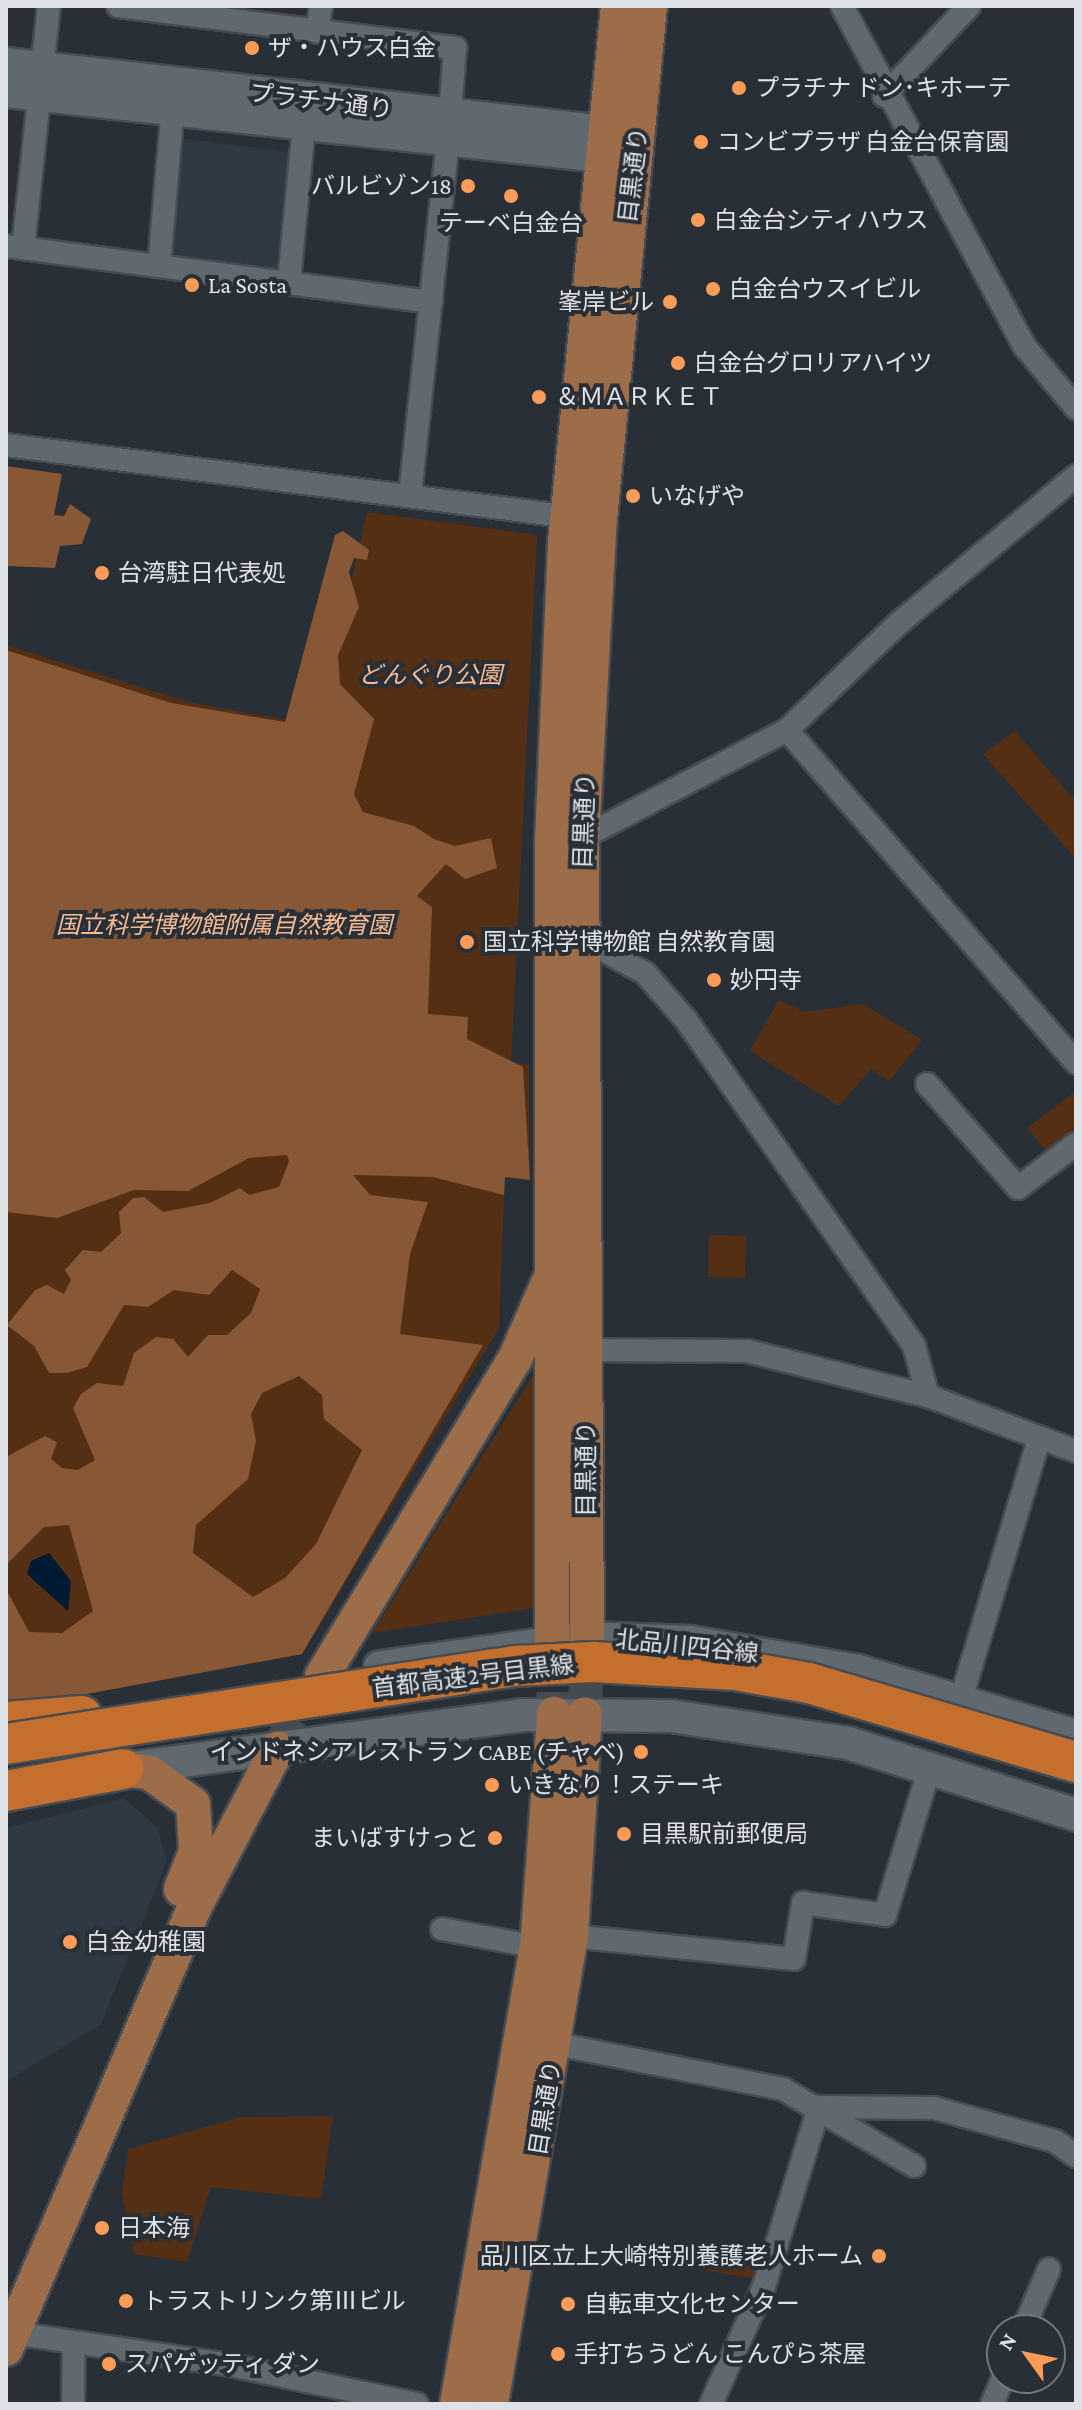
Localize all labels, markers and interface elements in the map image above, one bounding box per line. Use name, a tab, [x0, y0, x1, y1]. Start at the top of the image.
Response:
place label: ザ・ハウス白金	[268, 34, 436, 62]
marker: ザ・ハウス白金	[243, 39, 261, 57]
place label: プラチナ ドン･キホーテ	[755, 74, 1011, 102]
street label: プラチナ通り	[248, 78, 394, 124]
marker: プラチナ ドン･キホーテ	[730, 79, 748, 97]
street label: 目黒通り	[613, 126, 653, 224]
place label: コンビプラザ 白金台保育園	[717, 128, 1009, 156]
marker: コンビプラザ 白金台保育園	[692, 133, 710, 151]
place label: バルビゾン18	[311, 172, 452, 200]
marker: バルビゾン18	[459, 177, 477, 195]
marker: テーベ白金台	[502, 187, 520, 205]
place label: 白金台シティハウス	[714, 206, 930, 234]
place label: テーベ白金台	[439, 209, 583, 237]
marker: 白金台シティハウス	[689, 211, 707, 229]
place label: La Sosta	[208, 271, 287, 299]
place label: 白金台ウスイビル	[729, 275, 921, 303]
marker: La Sosta	[183, 276, 201, 294]
marker: 白金台ウスイビル	[704, 280, 722, 298]
place label: 峯岸ビル	[558, 288, 654, 316]
marker: 峯岸ビル	[661, 293, 679, 311]
place label: 白金台グロリアハイツ	[694, 349, 934, 377]
marker: 白金台グロリアハイツ	[669, 354, 687, 372]
place label: ＆ＭＡＲＫＥＴ	[555, 383, 723, 411]
marker: ＆ＭＡＲＫＥＴ	[530, 388, 548, 406]
place label: いなげや	[649, 482, 745, 510]
marker: いなげや	[624, 487, 642, 505]
place label: 台湾駐日代表処	[118, 559, 286, 587]
marker: 台湾駐日代表処	[93, 564, 111, 582]
park label: どんぐり公園	[358, 661, 502, 689]
street label: 目黒通り	[568, 773, 600, 869]
park label: 国立科学博物館附属自然教育園	[56, 911, 392, 939]
place label: 国立科学博物館 自然教育園	[483, 928, 775, 956]
marker: 国立科学博物館 自然教育園	[458, 933, 476, 951]
place label: 妙円寺	[730, 966, 802, 994]
marker: 妙円寺	[705, 971, 723, 989]
street label: 目黒通り	[572, 1421, 600, 1517]
street label: 北品川四谷線	[614, 1624, 760, 1668]
street label: 首都高速2号目黒線	[370, 1649, 576, 1703]
place label: インドネシアレストラン CABE (チャベ)	[209, 1738, 625, 1766]
marker: インドネシアレストラン CABE (チャベ)	[632, 1743, 650, 1761]
place label: いきなり！ステーキ	[508, 1771, 724, 1799]
marker: いきなり！ステーキ	[483, 1776, 501, 1794]
place label: 目黒駅前郵便局	[640, 1820, 808, 1848]
place label: まいばすけっと	[311, 1824, 479, 1852]
marker: 目黒駅前郵便局	[615, 1825, 633, 1843]
marker: まいばすけっと	[486, 1829, 504, 1847]
place label: 白金幼稚園	[86, 1928, 206, 1956]
marker: 白金幼稚園	[61, 1933, 79, 1951]
street label: 目黒通り	[523, 2058, 567, 2158]
place label: 日本海	[118, 2214, 190, 2242]
marker: 日本海	[93, 2219, 111, 2237]
place label: 品川区立上大崎特別養護老人ホーム	[479, 2242, 863, 2270]
marker: 品川区立上大崎特別養護老人ホーム	[870, 2247, 888, 2265]
place label: トラストリンク第Ⅲビル	[142, 2287, 406, 2315]
place label: 自転車文化センター	[584, 2290, 800, 2318]
marker: トラストリンク第Ⅲビル	[117, 2292, 135, 2310]
marker: 自転車文化センター	[559, 2295, 577, 2313]
north arrow	[986, 2314, 1066, 2394]
text: N	[993, 2329, 1022, 2355]
place label: 手打ちうどん こんぴら茶屋	[574, 2340, 866, 2368]
marker: 手打ちうどん こんぴら茶屋	[549, 2345, 567, 2363]
place label: スパゲッティ ダン	[125, 2350, 321, 2378]
marker: スパゲッティ ダン	[100, 2355, 118, 2373]

